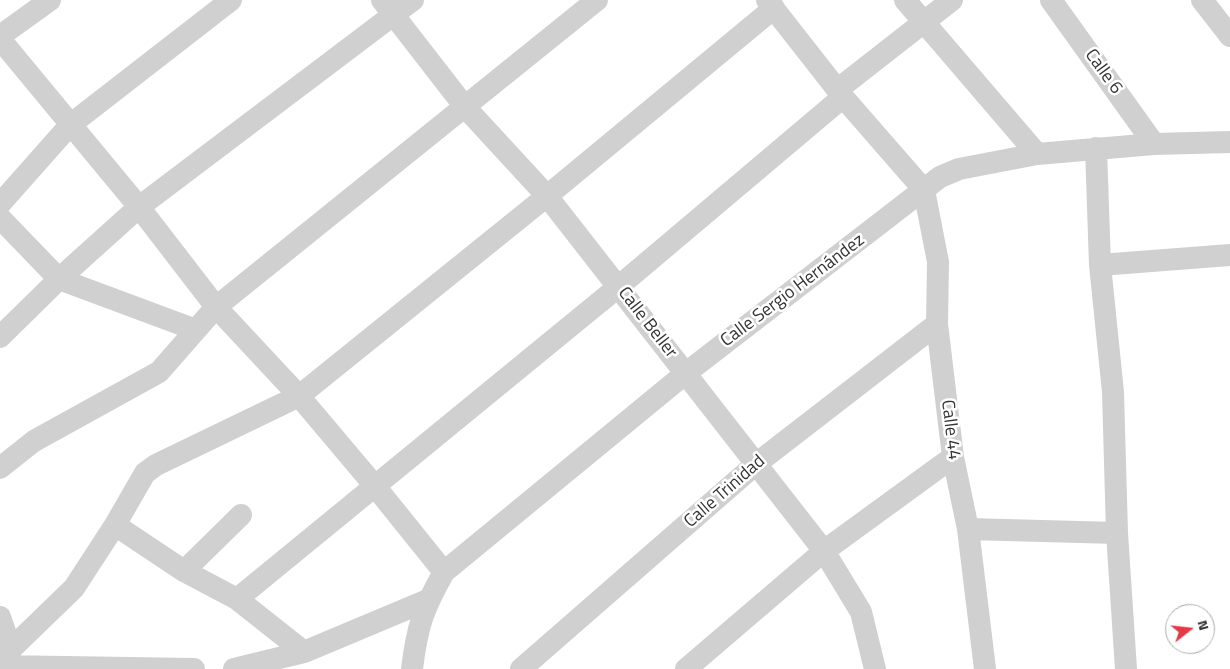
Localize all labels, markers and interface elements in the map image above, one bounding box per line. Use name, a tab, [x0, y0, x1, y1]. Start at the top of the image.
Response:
street label: Calle 6	[1079, 45, 1127, 99]
street label: Calle Sergio Hernández	[717, 230, 869, 352]
street label: Calle Beller	[613, 283, 681, 363]
street label: Calle 44	[936, 399, 964, 461]
street label: Calle Trinidad	[680, 451, 770, 533]
north arrow	[1165, 604, 1215, 654]
text: N	[1193, 617, 1215, 633]

